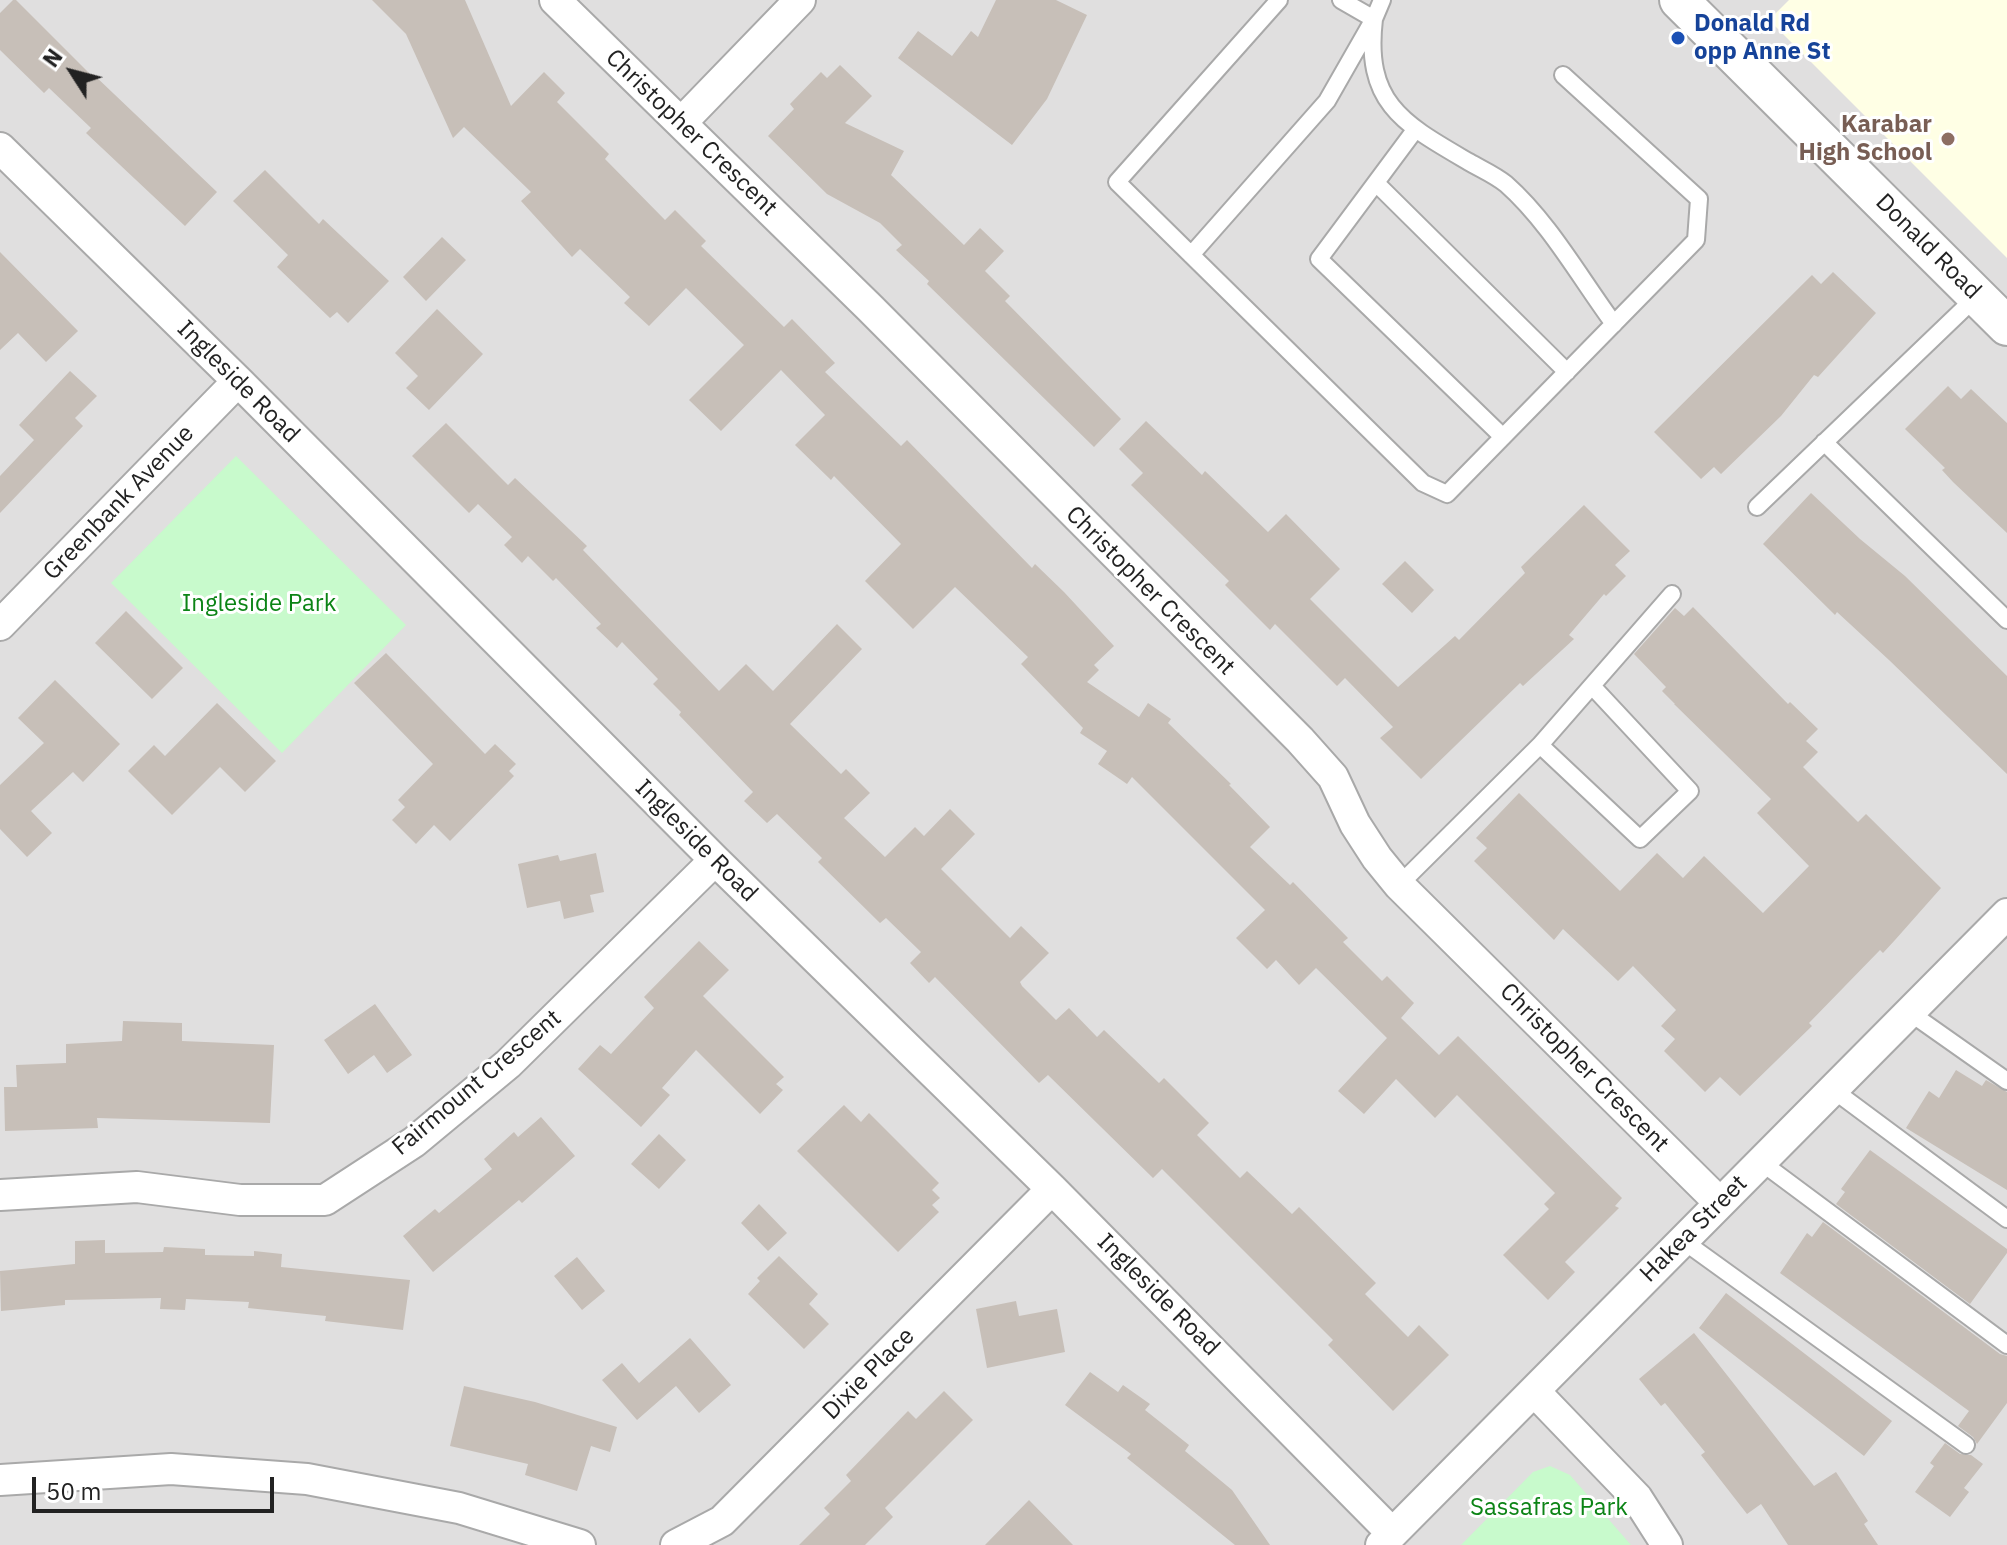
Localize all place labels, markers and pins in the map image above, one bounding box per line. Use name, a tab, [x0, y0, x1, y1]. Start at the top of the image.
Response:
place label: Donald Rd opp Anne St	[1694, 10, 1831, 66]
marker: Donald Rd opp Anne St	[1669, 29, 1687, 47]
place label: Karabar High School	[1799, 111, 1932, 167]
marker: Karabar High School	[1939, 130, 1957, 148]

